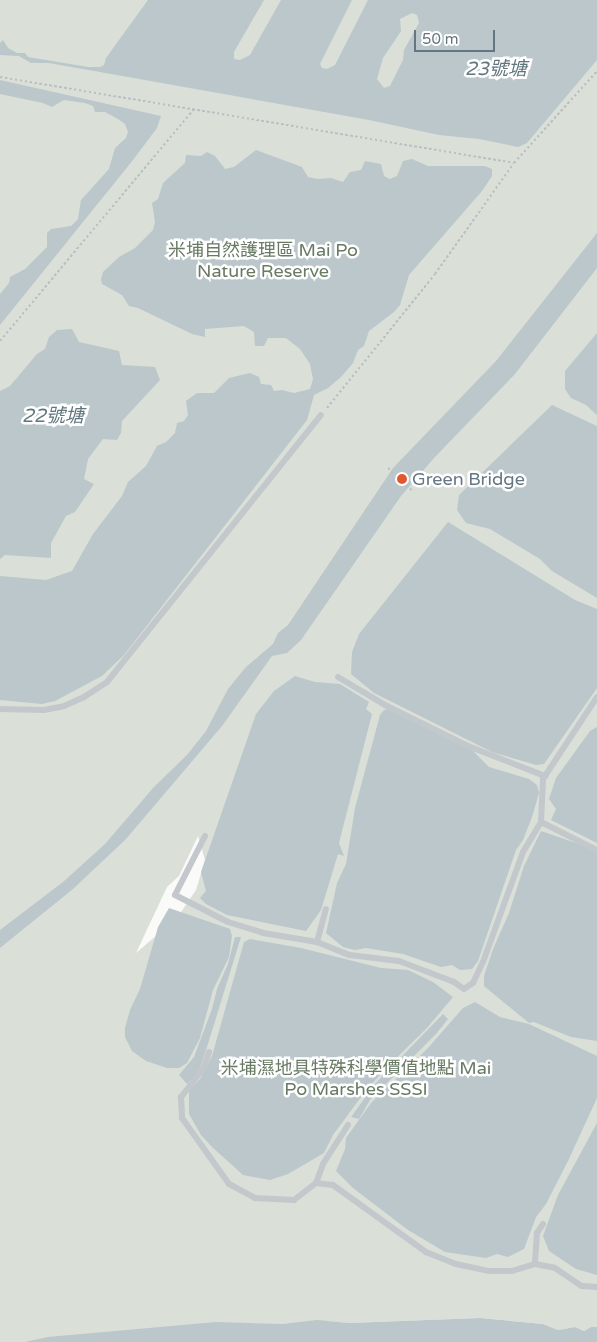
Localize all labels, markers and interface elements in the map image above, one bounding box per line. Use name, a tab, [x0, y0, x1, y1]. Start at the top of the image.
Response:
scale bar	[417, 20, 498, 52]
text: 50 m	[422, 30, 459, 48]
water label: 23號塘	[465, 59, 527, 81]
park label: 米埔自然護理區 Mai Po Nature Reserve	[168, 240, 358, 282]
water label: 22號塘	[22, 406, 84, 428]
place label: Green Bridge	[412, 468, 525, 490]
marker: Green Bridge	[396, 473, 408, 485]
park label: 米埔濕地具特殊科學價值地點 Mai Po Marshes SSSI	[221, 1058, 491, 1100]

